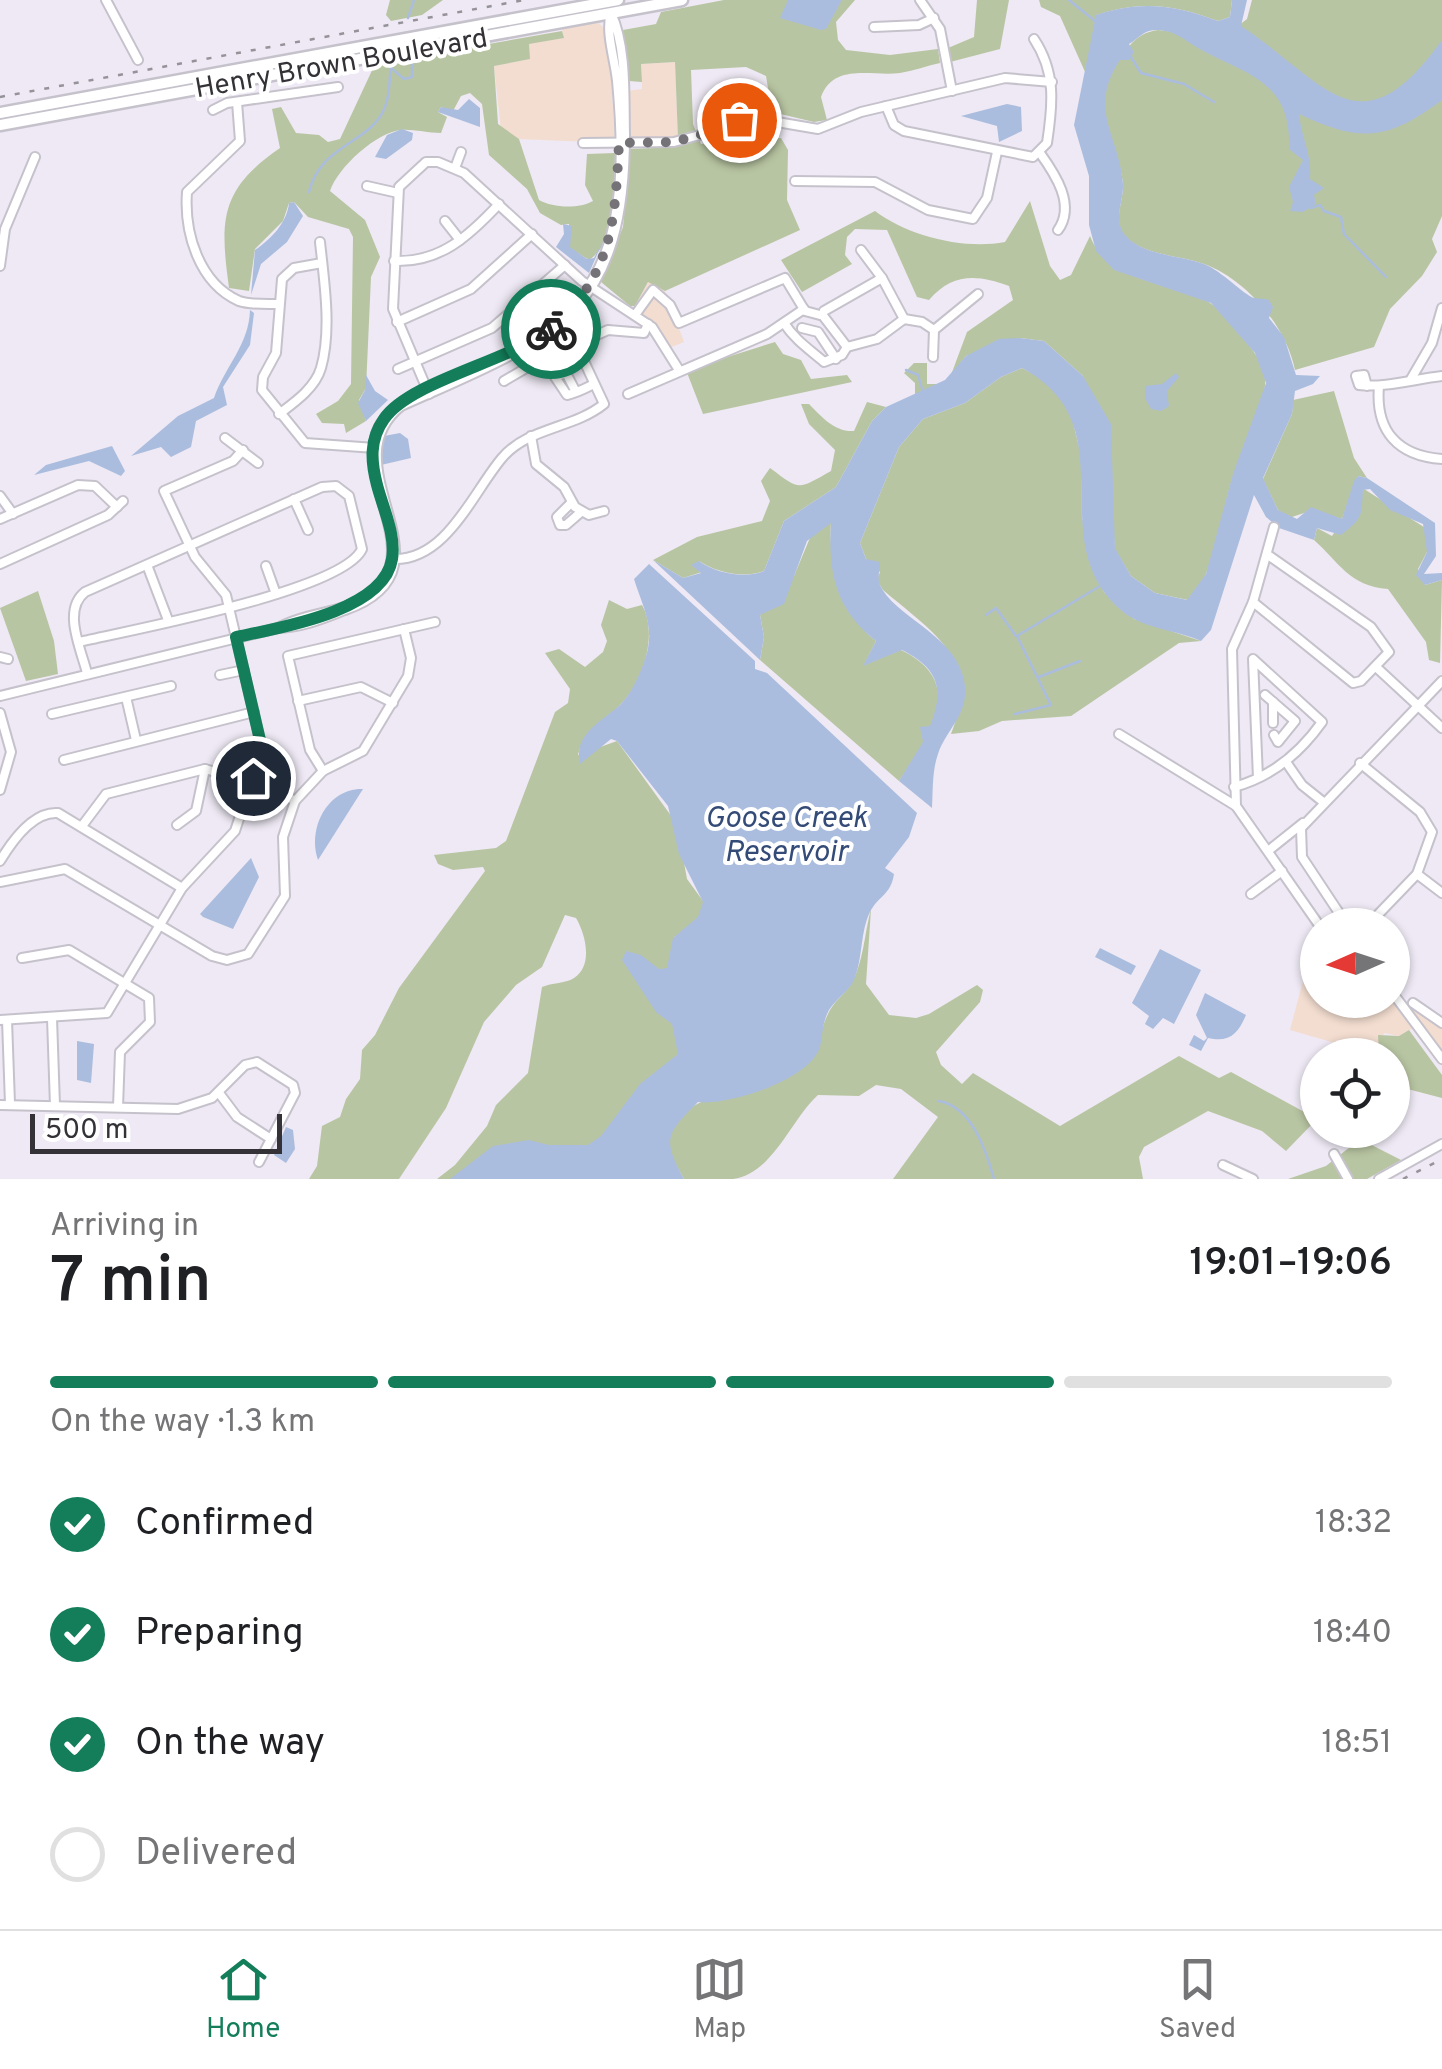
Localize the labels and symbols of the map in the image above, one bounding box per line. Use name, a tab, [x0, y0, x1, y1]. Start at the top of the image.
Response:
street label: Henry Brown Boulevard	[192, 21, 491, 108]
pin	[697, 78, 782, 163]
courier	[501, 279, 601, 379]
pin	[211, 736, 296, 821]
water label: Goose Creek Reservoir	[705, 801, 868, 872]
north arrow	[1300, 908, 1410, 1018]
scale bar	[30, 1109, 282, 1154]

